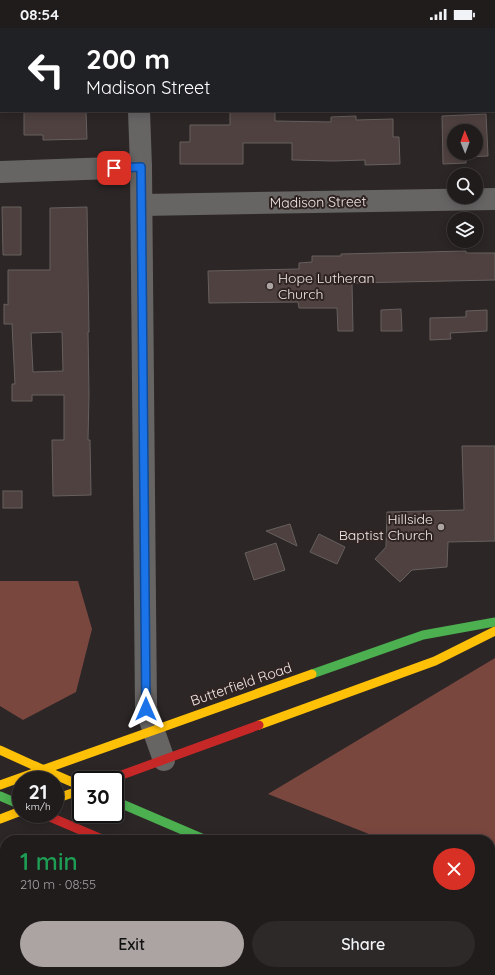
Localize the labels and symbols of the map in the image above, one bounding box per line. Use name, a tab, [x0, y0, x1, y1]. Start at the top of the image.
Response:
north arrow	[447, 124, 483, 160]
pin	[97, 151, 131, 185]
street label: Madison Street	[269, 192, 367, 212]
place label: Hope Lutheran Church	[278, 269, 375, 303]
marker: Hope Lutheran Church	[265, 281, 275, 291]
place label: Hillside Baptist Church	[339, 510, 433, 544]
marker: Hillside Baptist Church	[436, 522, 446, 532]
street label: Butterfield Road	[188, 658, 294, 710]
position arrow	[125, 688, 167, 730]
speed limit sign: 30	[72, 771, 124, 823]

